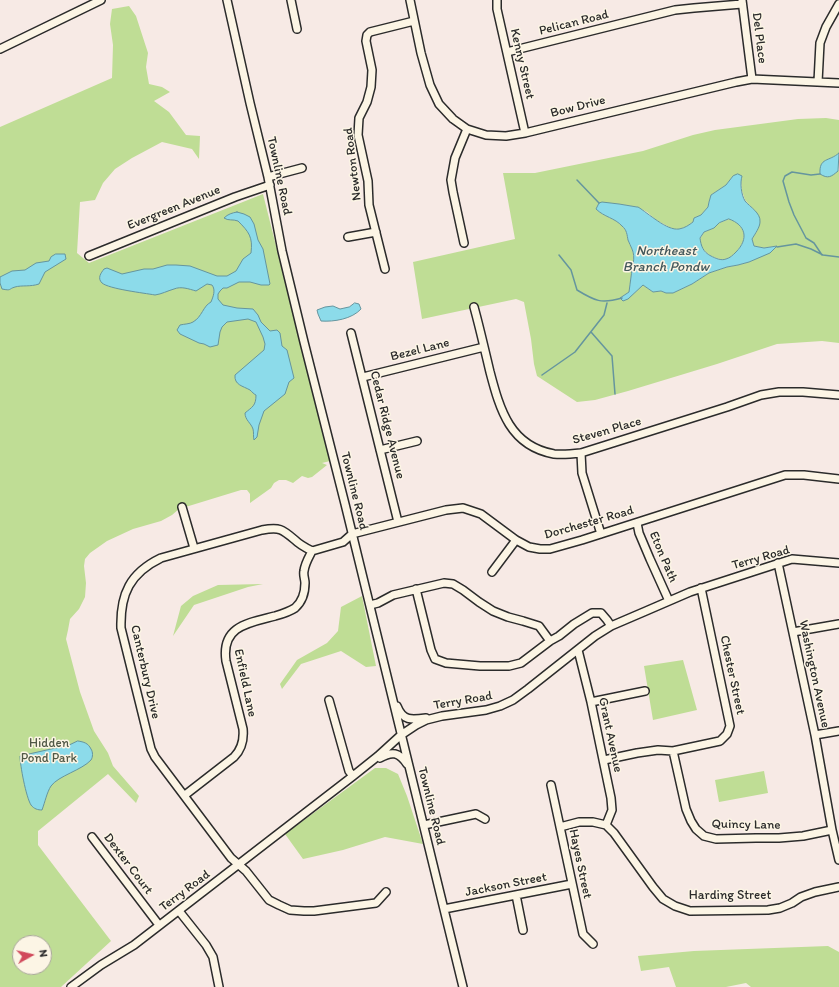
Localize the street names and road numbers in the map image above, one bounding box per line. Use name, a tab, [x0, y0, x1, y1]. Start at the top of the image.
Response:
street label: Pelican Road	[538, 7, 610, 39]
street label: Del Place	[748, 12, 770, 64]
street label: Kenny Street	[506, 27, 538, 101]
street label: Bow Drive	[549, 93, 607, 121]
street label: Newton Road	[341, 127, 365, 201]
street label: Townline Road	[263, 135, 295, 217]
street label: Evergreen Avenue	[125, 182, 223, 234]
street label: Bezel Lane	[389, 335, 451, 365]
street label: Cedar Ridge Avenue	[366, 369, 408, 481]
street label: Steven Place	[571, 414, 643, 448]
street label: Townline Road	[337, 450, 371, 532]
street label: Dorchester Road	[542, 503, 636, 543]
street label: Eton Path	[645, 529, 681, 585]
street label: Terry Road	[730, 542, 792, 574]
street label: Washington Avenue	[795, 619, 833, 729]
street label: Canterbury Drive	[127, 624, 163, 720]
street label: Chester Street	[716, 634, 748, 716]
street label: Enfield Lane	[230, 647, 260, 719]
street label: Terry Road	[432, 688, 494, 714]
street label: Grant Avenue	[594, 696, 626, 774]
street label: Townline Road	[414, 765, 448, 847]
street label: Quincy Lane	[711, 817, 781, 833]
street label: Hayes Street	[565, 828, 595, 900]
street label: Dexter Court	[100, 830, 156, 898]
street label: Terry Road	[157, 867, 213, 915]
street label: Jackson Street	[464, 869, 548, 901]
street label: Harding Street	[689, 888, 771, 904]

